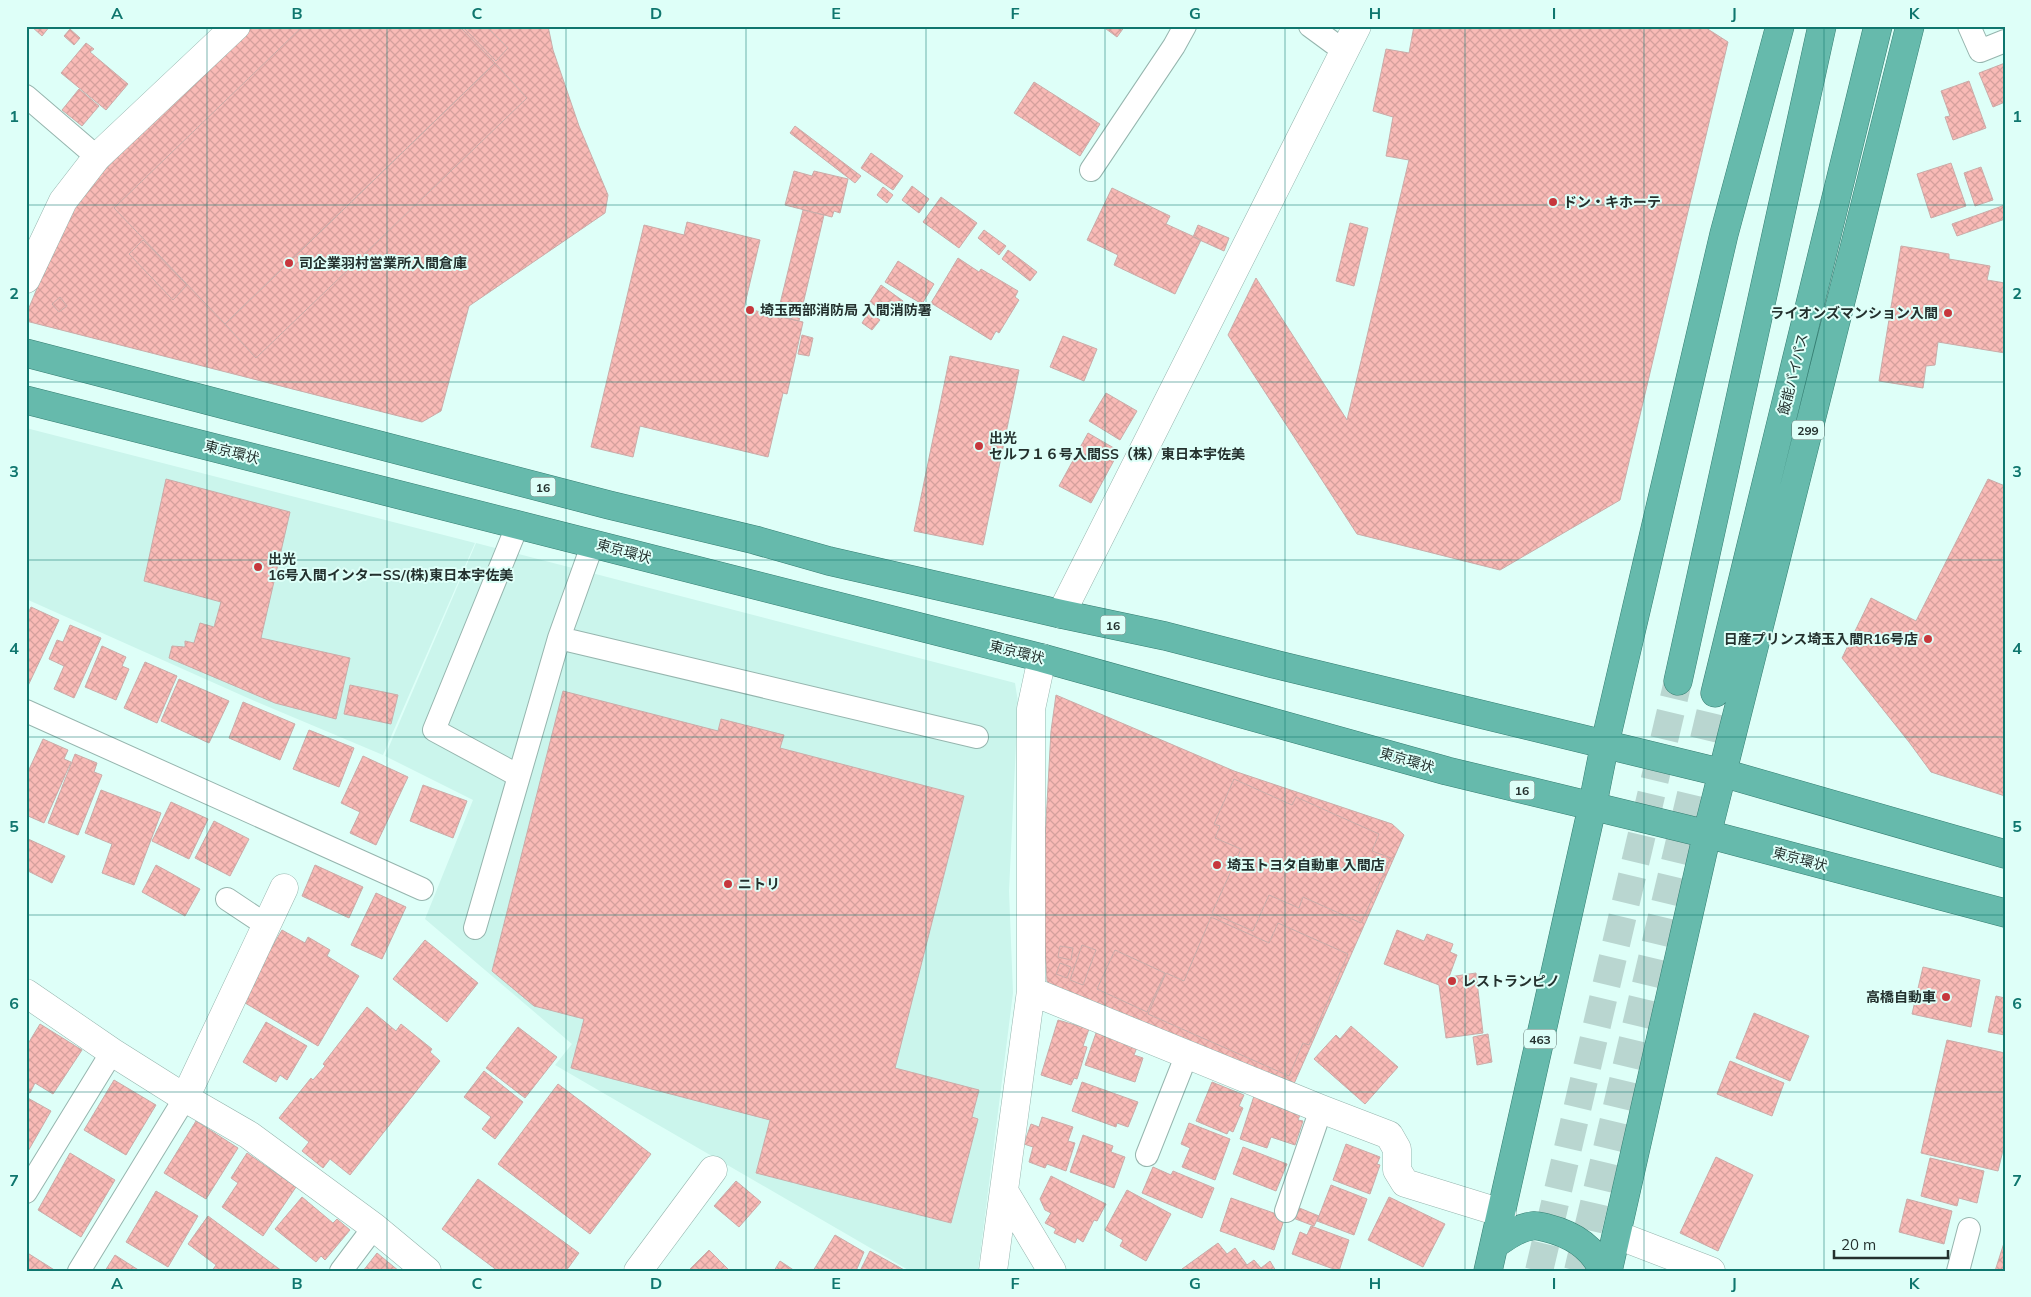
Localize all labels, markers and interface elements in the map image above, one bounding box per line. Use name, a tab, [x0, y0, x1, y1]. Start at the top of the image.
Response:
text: A	[111, 3, 123, 23]
text: B	[291, 3, 303, 23]
text: C	[472, 3, 483, 23]
text: D	[650, 3, 662, 23]
text: E	[831, 3, 841, 23]
text: F	[1010, 3, 1020, 23]
text: G	[1189, 3, 1201, 23]
text: H	[1369, 3, 1381, 23]
text: I	[1552, 3, 1556, 23]
text: J	[1731, 3, 1737, 23]
text: K	[1909, 3, 1921, 23]
text: 1	[9, 106, 19, 126]
text: 1	[2012, 106, 2022, 126]
place label: ドン・キホーテ	[1563, 193, 1661, 211]
marker: ドン・キホーテ	[1547, 196, 1559, 208]
place label: 司企業羽村営業所入間倉庫	[299, 254, 467, 272]
marker: 司企業羽村営業所入間倉庫	[283, 257, 295, 269]
text: 2	[9, 283, 19, 303]
text: 2	[2012, 283, 2022, 303]
place label: 埼玉西部消防局 入間消防署	[760, 301, 932, 319]
marker: 埼玉西部消防局 入間消防署	[744, 304, 756, 316]
place label: ライオンズマンション入間	[1770, 304, 1938, 322]
marker: ライオンズマンション入間	[1942, 307, 1954, 319]
street label: 飯能バイパス	[1774, 331, 1812, 417]
road number: 299	[1792, 420, 1824, 440]
place label: 出光 セルフ１６号入間SS（株）東日本宇佐美	[989, 429, 1245, 463]
street label: 東京環状	[203, 436, 261, 468]
marker: 出光 セルフ１６号入間SS（株）東日本宇佐美	[973, 440, 985, 452]
text: 3	[9, 461, 19, 481]
text: 3	[2012, 461, 2022, 481]
road number: 16	[530, 478, 556, 497]
street label: 東京環状	[595, 535, 653, 567]
place label: 出光 16号入間インターSS/(株)東日本宇佐美	[268, 550, 513, 584]
marker: 出光 16号入間インターSS/(株)東日本宇佐美	[252, 561, 264, 573]
road number: 16	[1100, 616, 1126, 634]
place label: 日産プリンス埼玉入間R16号店	[1724, 630, 1918, 648]
marker: 日産プリンス埼玉入間R16号店	[1922, 633, 1934, 645]
street label: 東京環状	[988, 636, 1046, 668]
text: 4	[9, 638, 19, 658]
text: 4	[2012, 638, 2022, 658]
street label: 東京環状	[1378, 744, 1436, 776]
road number: 16	[1510, 780, 1534, 800]
text: 5	[9, 816, 19, 836]
text: 5	[2012, 816, 2022, 836]
street label: 東京環状	[1771, 843, 1829, 875]
place label: 埼玉トヨタ自動車 入間店	[1227, 856, 1385, 874]
marker: 埼玉トヨタ自動車 入間店	[1211, 859, 1223, 871]
place label: ニトリ	[738, 875, 780, 893]
marker: ニトリ	[722, 878, 734, 890]
place label: レストランピノ	[1462, 972, 1560, 990]
marker: レストランピノ	[1446, 975, 1458, 987]
place label: 高橋自動車	[1866, 988, 1936, 1006]
marker: 高橋自動車	[1940, 991, 1952, 1003]
text: 6	[9, 993, 19, 1013]
text: 6	[2012, 993, 2022, 1013]
road number: 463	[1524, 1030, 1556, 1048]
text: 7	[9, 1170, 19, 1190]
text: 7	[2012, 1170, 2022, 1190]
scale bar	[1834, 1227, 1947, 1259]
text: 20 m	[1841, 1235, 1876, 1254]
text: A	[111, 1273, 123, 1293]
text: B	[291, 1273, 303, 1293]
text: C	[472, 1273, 483, 1293]
text: D	[650, 1273, 662, 1293]
text: E	[831, 1273, 841, 1293]
text: F	[1010, 1273, 1020, 1293]
text: G	[1189, 1273, 1201, 1293]
text: H	[1369, 1273, 1381, 1293]
text: I	[1552, 1273, 1556, 1293]
text: J	[1731, 1273, 1737, 1293]
text: K	[1909, 1273, 1921, 1293]

